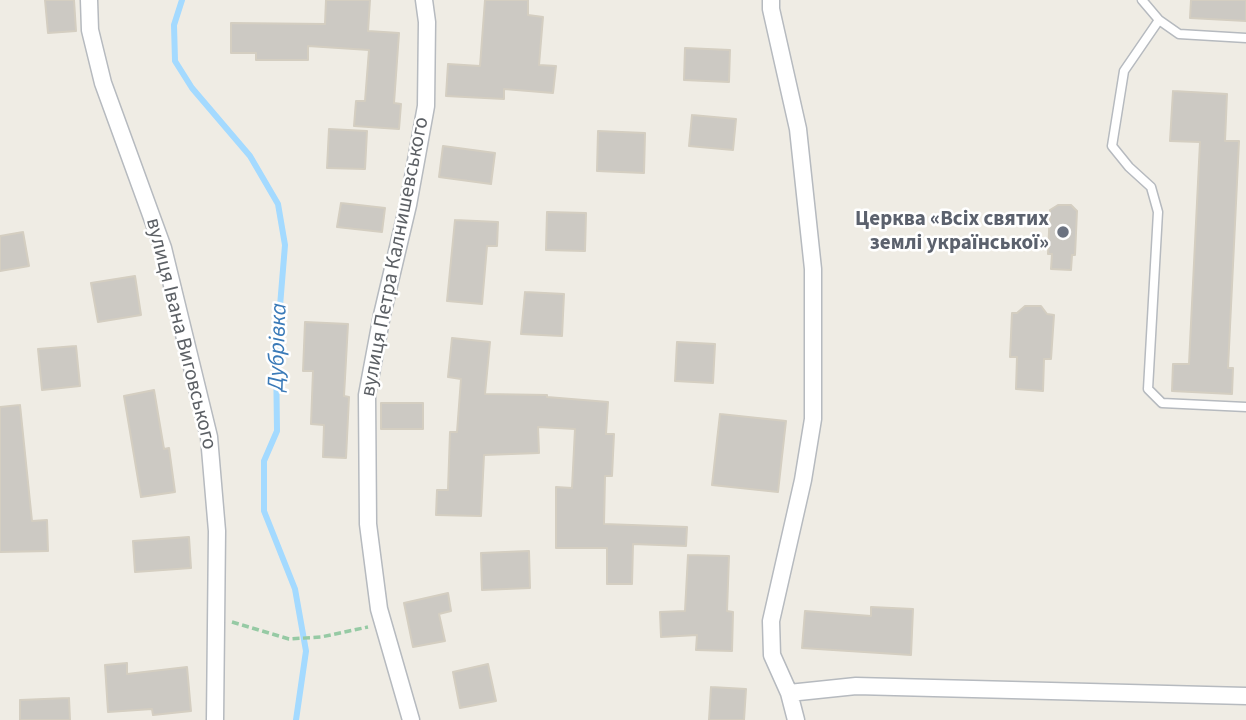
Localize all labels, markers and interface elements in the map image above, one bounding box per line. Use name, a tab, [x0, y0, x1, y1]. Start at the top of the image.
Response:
street label: вулиця Петра Калнишевського	[357, 115, 435, 399]
place label: Церква «Всіх святих землі української»	[855, 207, 1049, 257]
street label: вулиця Івана Виговського	[139, 216, 221, 452]
marker: Церква «Всіх святих землі української»	[1055, 224, 1071, 240]
water label: Дубрівка	[264, 303, 294, 391]

